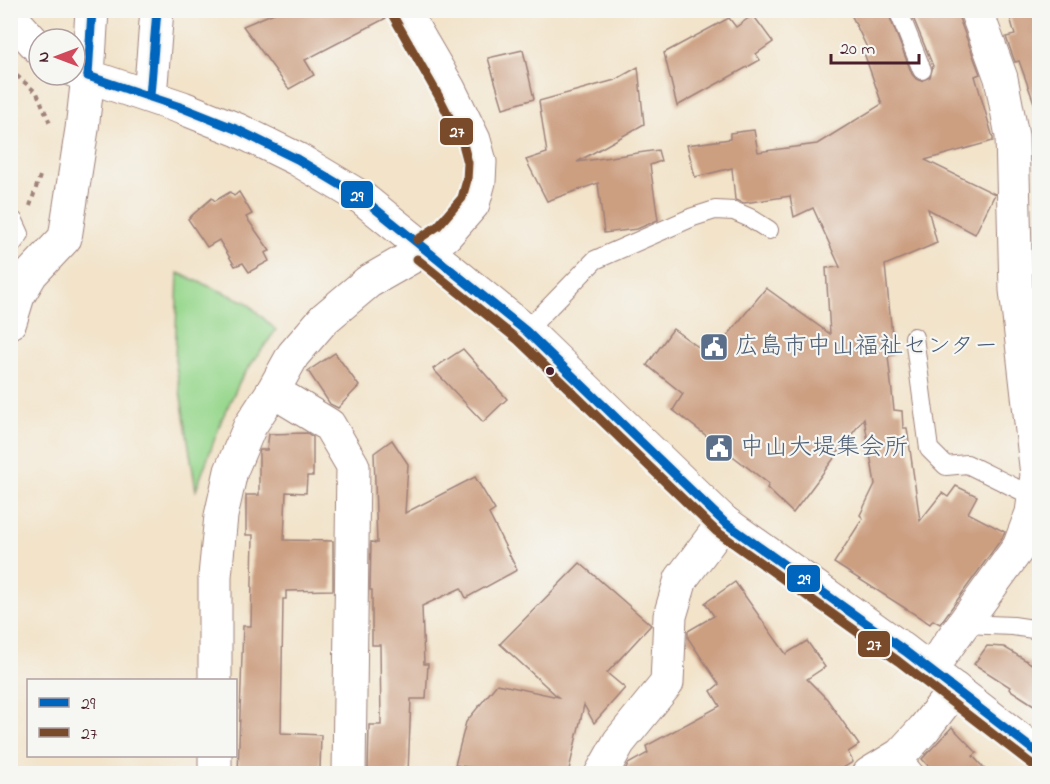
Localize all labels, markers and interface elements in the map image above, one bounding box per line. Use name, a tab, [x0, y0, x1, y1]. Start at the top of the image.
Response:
north arrow	[27, 27, 87, 87]
scale bar	[831, 27, 920, 65]
text: 20 m	[840, 37, 875, 63]
text: N	[32, 51, 56, 62]
line badge: 27	[439, 117, 474, 146]
text: 27	[449, 121, 465, 145]
line badge: 29	[340, 180, 374, 209]
text: 29	[350, 185, 364, 209]
place label: 広島市中山福祉センター	[735, 330, 998, 365]
public building icon: 広島市中山福祉センター	[698, 331, 730, 363]
unlabelled marker	[544, 365, 556, 377]
place label: 中山大堤集会所	[740, 431, 908, 466]
public building icon: 中山大堤集会所	[703, 432, 735, 464]
line badge: 29	[786, 564, 821, 593]
text: 29	[797, 568, 811, 592]
line badge: 27	[857, 630, 891, 658]
text: 27	[866, 634, 882, 658]
legend	[27, 679, 237, 757]
text: 29	[81, 692, 96, 718]
text: 27	[81, 722, 98, 748]

